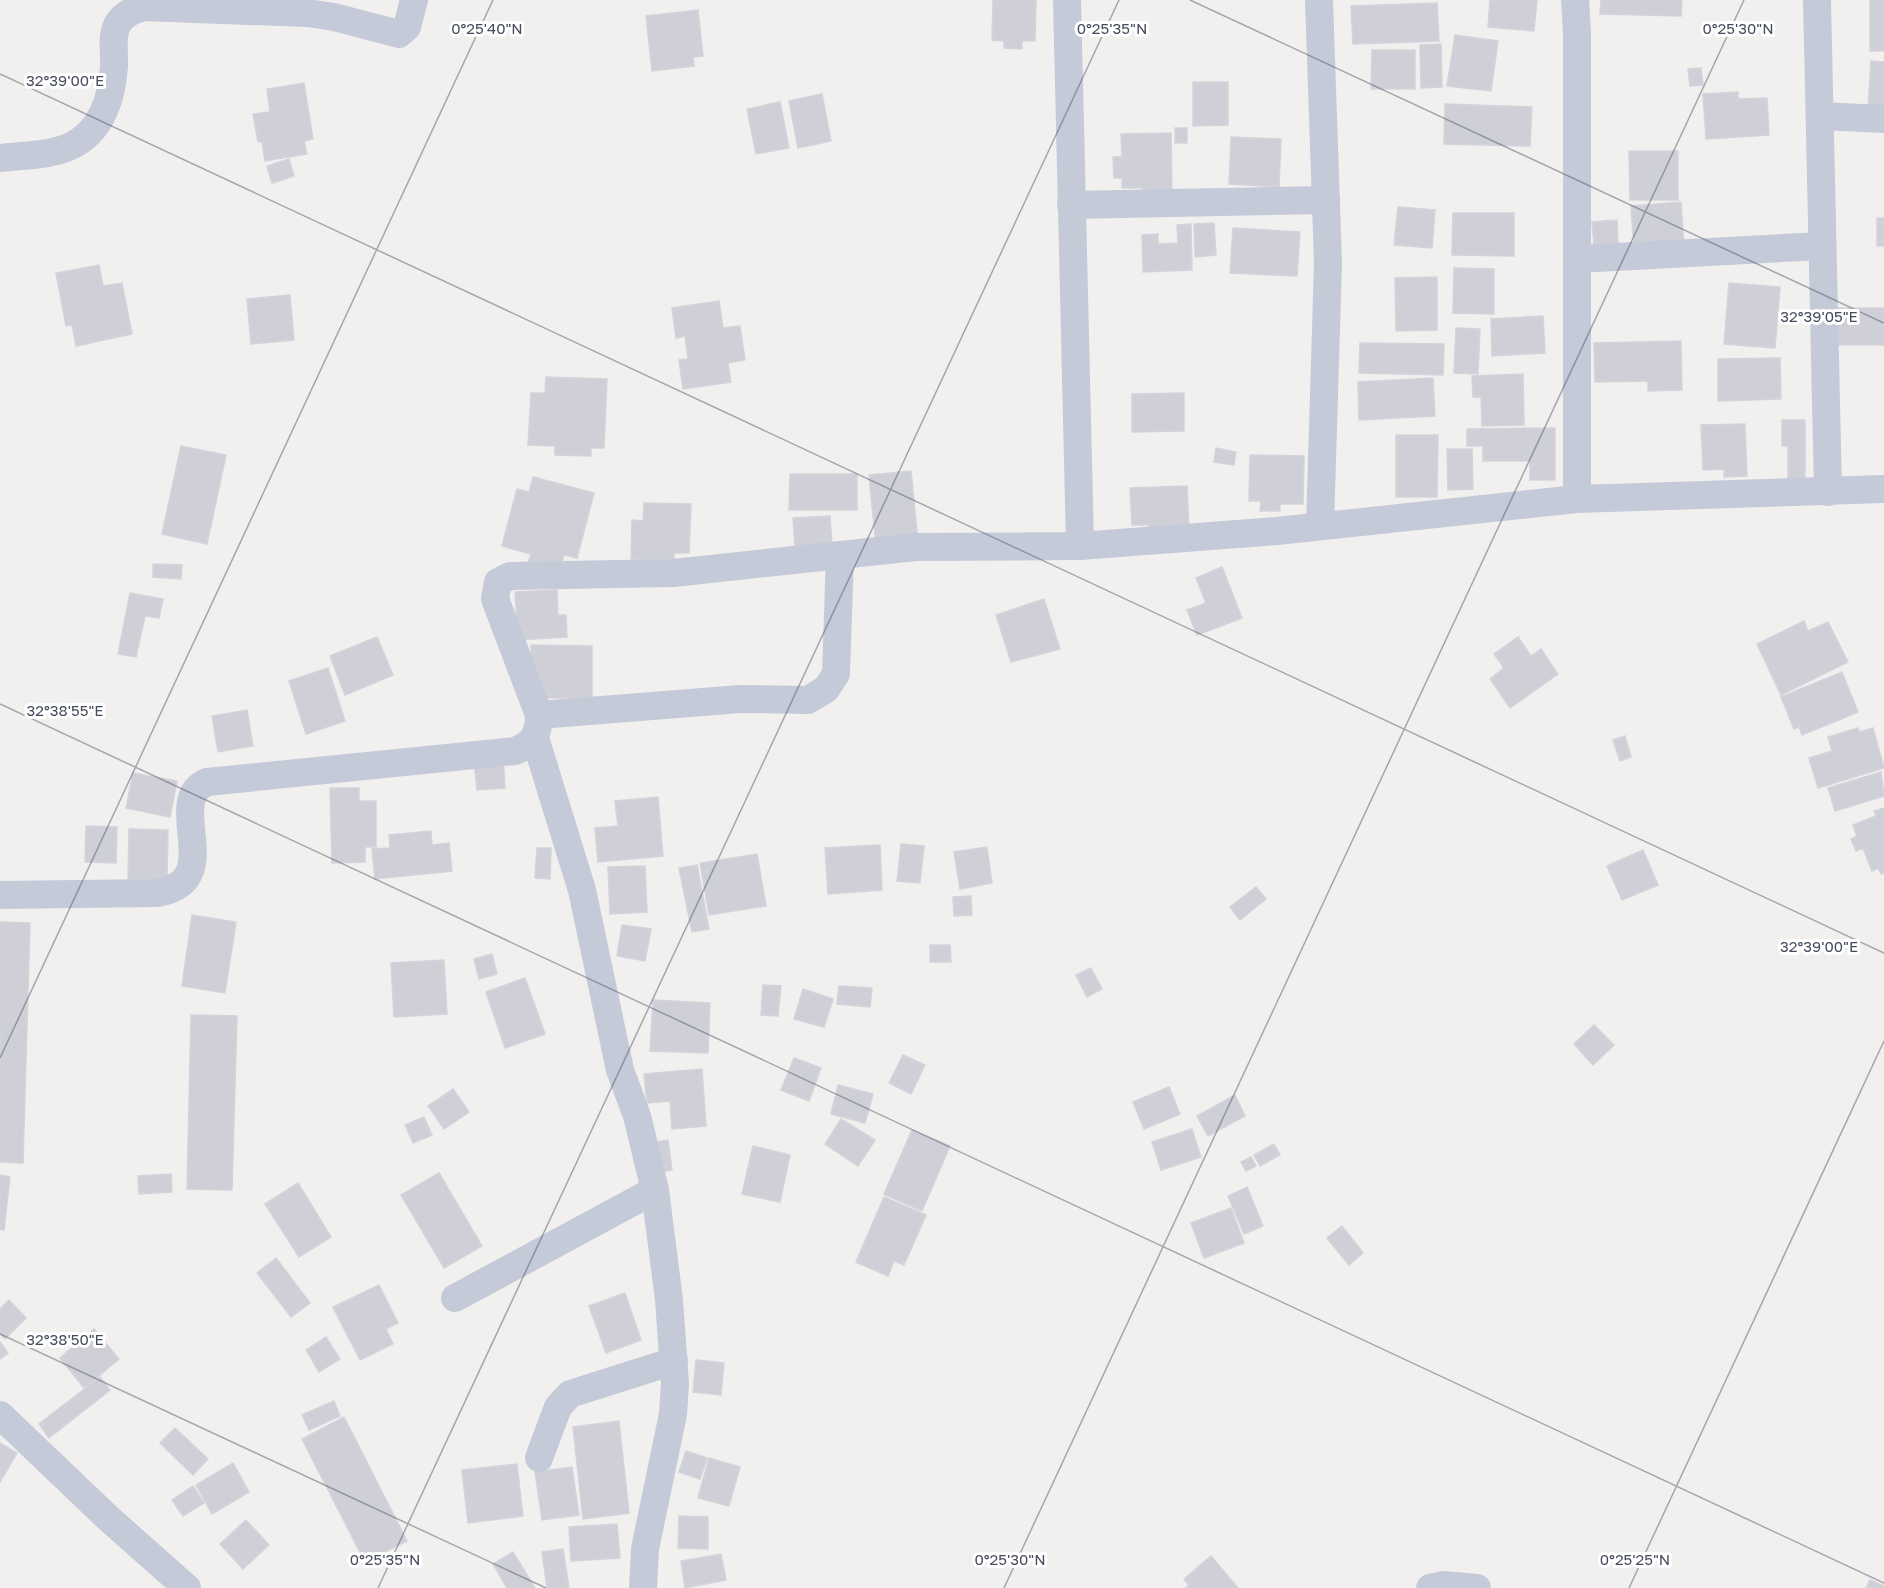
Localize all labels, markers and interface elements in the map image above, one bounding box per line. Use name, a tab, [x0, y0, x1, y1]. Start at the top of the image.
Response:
text: 0°25'40"N	[451, 19, 523, 37]
text: 0°25'35"N	[1077, 19, 1147, 37]
text: 0°25'30"N	[1702, 19, 1774, 37]
text: 32°39'00"E	[26, 71, 104, 89]
text: 32°39'05"E	[1780, 307, 1858, 325]
text: 32°38'55"E	[27, 701, 103, 719]
text: 32°39'00"E	[1780, 937, 1858, 955]
text: 32°38'50"E	[26, 1330, 104, 1348]
text: 0°25'35"N	[350, 1550, 420, 1568]
text: 0°25'30"N	[974, 1550, 1046, 1568]
text: 0°25'25"N	[1600, 1550, 1670, 1568]

